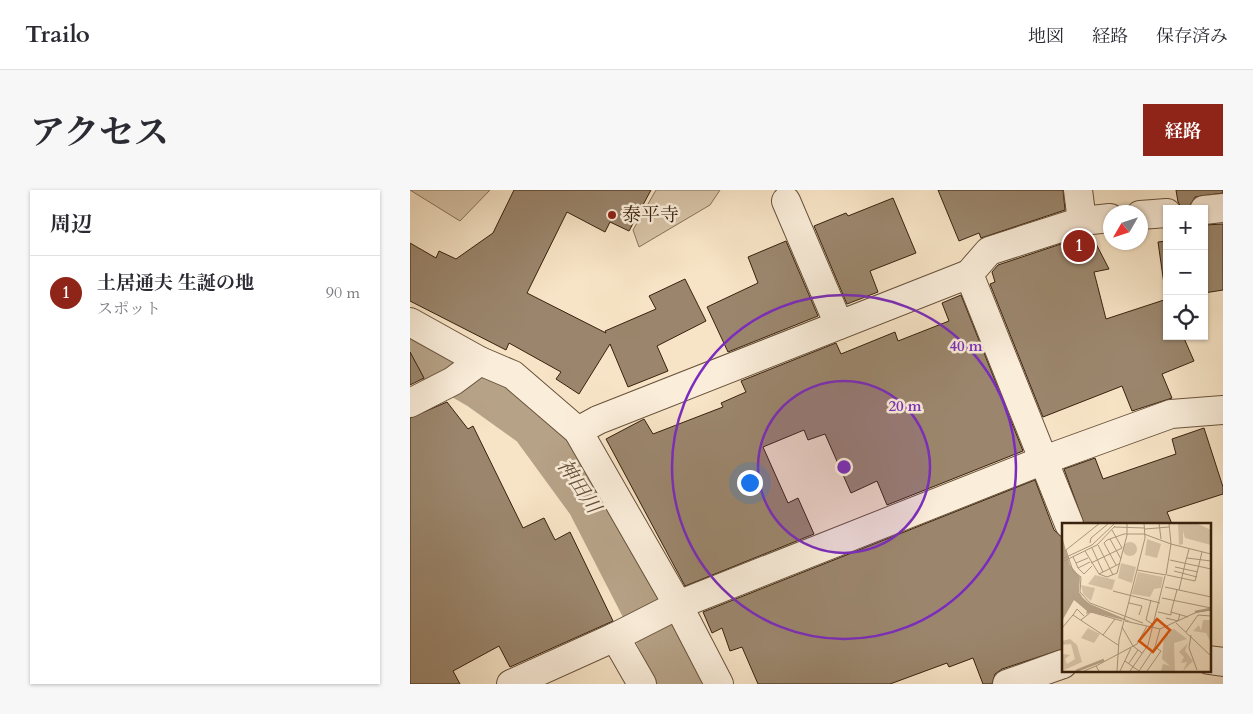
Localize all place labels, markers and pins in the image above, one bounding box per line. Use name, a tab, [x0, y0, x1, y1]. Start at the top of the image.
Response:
place label: 泰平寺	[622, 202, 679, 228]
marker: 泰平寺	[606, 209, 618, 221]
pin: 1	[1063, 227, 1095, 265]
centre of rings	[835, 458, 853, 476]

